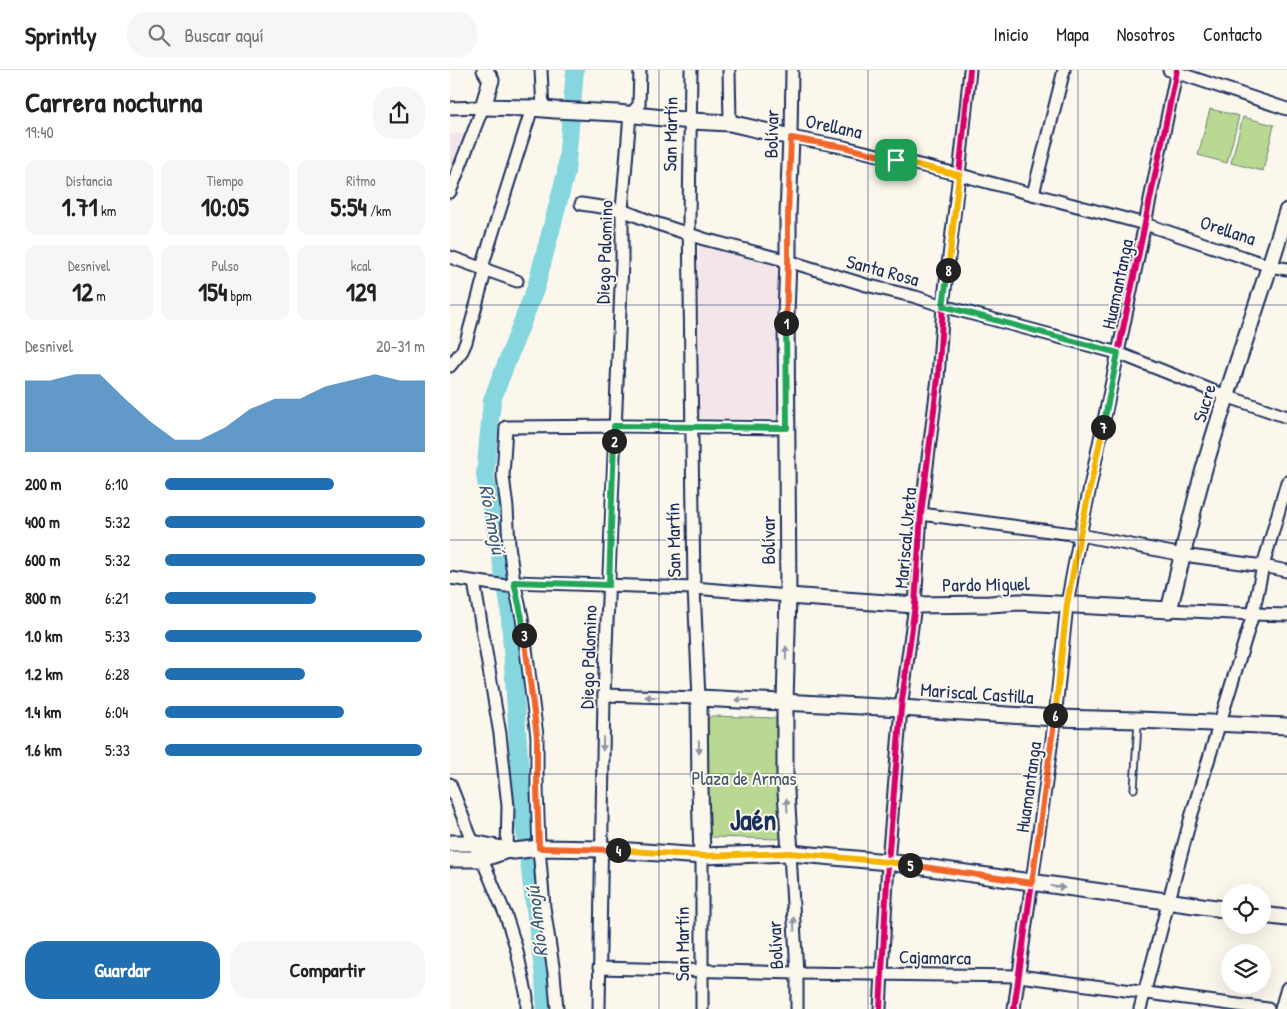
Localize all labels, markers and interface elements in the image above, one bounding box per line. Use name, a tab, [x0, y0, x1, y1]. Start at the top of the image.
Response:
search box	[127, 12, 477, 57]
text: Sprintly	[25, 19, 97, 51]
icon: search	[145, 21, 173, 49]
text: Buscar aquí	[185, 22, 264, 48]
text: Inicio	[994, 22, 1028, 47]
text: Mapa	[1056, 22, 1089, 47]
text: Nosotros	[1117, 22, 1175, 47]
text: Contacto	[1203, 22, 1262, 47]
text: Carrera nocturna	[25, 83, 202, 121]
button: share	[373, 87, 425, 139]
street label: San Martín	[656, 96, 684, 172]
street label: Orellana	[803, 107, 865, 145]
street label: Bolívar	[758, 109, 784, 159]
text: 19:40	[25, 121, 54, 143]
pin	[875, 139, 917, 181]
icon: arrive	[882, 146, 910, 174]
text: Distancia	[66, 171, 112, 190]
text: Tiempo	[207, 171, 243, 190]
text: Ritmo	[346, 171, 376, 190]
text: 1.71	[62, 190, 98, 224]
text: 10:05	[201, 190, 249, 224]
text: 5:54	[331, 190, 367, 224]
street label: Diego Palomino	[589, 199, 619, 304]
text: km	[98, 201, 116, 220]
text: /km	[367, 201, 391, 220]
street label: Orellana	[1197, 209, 1260, 251]
street label: Huamantanga	[1095, 236, 1139, 331]
street label: Santa Rosa	[844, 248, 923, 292]
text: Desnivel	[68, 256, 110, 275]
text: Pulso	[211, 256, 239, 275]
text: kcal	[351, 256, 371, 275]
pin: 8	[936, 258, 960, 282]
text: 8	[945, 261, 952, 280]
text: 12	[72, 275, 93, 309]
text: 154	[198, 275, 227, 309]
text: 129	[346, 275, 376, 309]
text: m	[93, 286, 106, 305]
text: bpm	[227, 286, 252, 305]
pin: 1	[774, 310, 798, 336]
text: 1	[784, 314, 789, 333]
text: Desnivel	[25, 335, 73, 357]
text: 20–31 m	[376, 335, 425, 357]
street label: Sucre	[1186, 380, 1222, 425]
pin: 7	[1090, 414, 1116, 440]
text: 7	[1100, 418, 1107, 437]
pin: 2	[602, 428, 626, 454]
text: 2	[611, 432, 618, 451]
text: 200 m	[25, 473, 61, 495]
text: 6:10	[105, 473, 128, 495]
water label: Río Amojú	[473, 482, 513, 558]
street label: Mariscal Ureta	[888, 486, 922, 590]
street label: San Martín	[659, 502, 687, 578]
text: 400 m	[25, 511, 60, 533]
text: 5:32	[105, 511, 130, 533]
street label: Bolívar	[755, 515, 781, 564]
text: 600 m	[25, 549, 60, 571]
text: 5:32	[105, 549, 130, 571]
street label: Pardo Miguel	[942, 570, 1031, 598]
text: 800 m	[25, 587, 61, 609]
text: 6:21	[105, 587, 128, 609]
street label: Diego Palomino	[573, 604, 603, 709]
pin: 3	[512, 622, 536, 648]
text: 1.0 km	[25, 625, 63, 647]
text: 5:33	[105, 625, 130, 647]
text: 3	[521, 626, 528, 645]
one-way arrow	[783, 645, 791, 661]
text: 1.2 km	[25, 663, 63, 685]
text: 6:28	[105, 663, 130, 685]
street label: Mariscal Castilla	[919, 676, 1035, 710]
one-way arrow	[643, 692, 659, 700]
one-way arrow	[734, 696, 750, 704]
text: 1.4 km	[25, 701, 61, 723]
text: 6:04	[105, 701, 128, 723]
pin: 6	[1042, 702, 1068, 728]
text: 6	[1053, 706, 1058, 725]
one-way arrow	[599, 736, 607, 752]
text: 1.6 km	[25, 739, 62, 761]
text: 5:33	[105, 739, 130, 761]
one-way arrow	[696, 739, 704, 755]
street label: Huamantanga	[1009, 739, 1047, 834]
park label: Plaza de Armas	[691, 765, 797, 791]
one-way arrow	[783, 796, 791, 812]
district label: Jaén	[730, 800, 776, 839]
pin: 4	[606, 838, 630, 862]
text: 4	[616, 841, 621, 860]
pin: 5	[898, 852, 922, 878]
text: 5	[908, 856, 913, 875]
water label: Río Amojú	[518, 883, 554, 959]
one-way arrow	[1050, 883, 1066, 891]
map controls	[1221, 884, 1271, 994]
button: locate	[1221, 884, 1271, 934]
street label: San Martín	[669, 907, 695, 981]
one-way arrow	[790, 916, 798, 932]
street label: Bolívar	[761, 919, 789, 970]
button: Guardar	[25, 941, 220, 999]
button: Compartir	[230, 941, 425, 999]
street label: Cajamarca	[899, 943, 972, 971]
button: layers	[1221, 944, 1271, 994]

